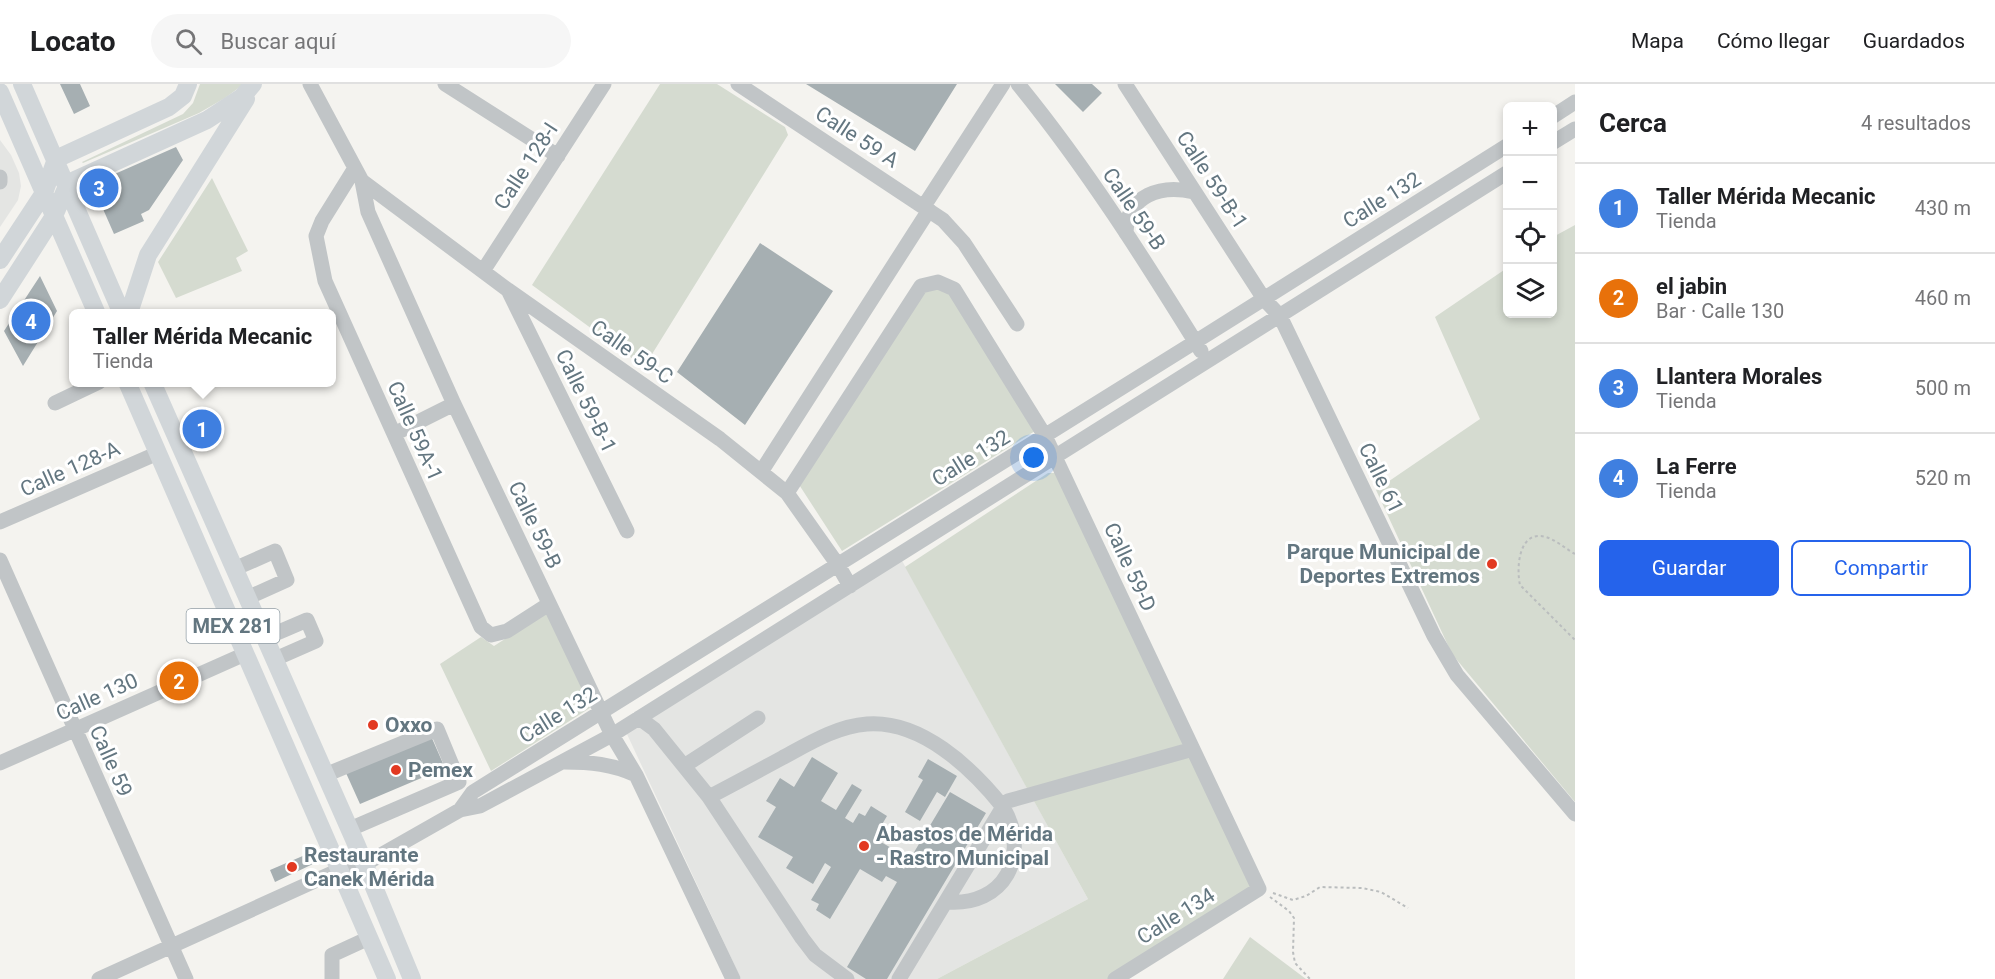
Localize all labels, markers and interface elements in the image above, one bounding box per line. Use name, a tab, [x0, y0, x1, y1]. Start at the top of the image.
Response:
search box	[151, 14, 571, 68]
text: Locato	[30, 25, 115, 58]
icon: search	[172, 25, 205, 58]
text: Buscar aquí	[220, 29, 336, 54]
text: Mapa	[1631, 29, 1684, 53]
text: Cómo llegar	[1717, 29, 1830, 53]
text: Guardados	[1863, 29, 1965, 53]
street label: Calle 59 A	[811, 101, 903, 173]
map controls	[1503, 102, 1557, 318]
button: +	[1503, 102, 1557, 156]
text: Cerca	[1599, 108, 1667, 138]
text: 4 resultados	[1861, 111, 1971, 135]
street label: Calle 128-I	[489, 118, 563, 214]
street label: Calle 59-B-1	[1172, 127, 1252, 233]
button: −	[1503, 156, 1557, 210]
street label: Calle 59-B	[1098, 163, 1170, 255]
pin: 3	[80, 166, 118, 210]
street label: Calle 132	[1339, 167, 1425, 233]
text: Taller Mérida Mecanic	[1656, 184, 1875, 209]
text: 1	[1613, 196, 1624, 220]
text: 430 m	[1915, 196, 1971, 220]
text: Tienda	[1656, 209, 1717, 233]
button: locate	[1503, 210, 1557, 264]
button: layers	[1503, 264, 1557, 318]
text: el jabin	[1656, 274, 1727, 299]
text: 2	[1613, 286, 1624, 310]
text: 460 m	[1915, 286, 1971, 310]
pin: 4	[12, 298, 51, 344]
text: Bar · Calle 130	[1656, 299, 1784, 323]
popup	[69, 309, 336, 387]
street label: Calle 59-C	[586, 315, 678, 389]
text: Taller Mérida Mecanic	[93, 324, 312, 349]
street label: Calle 59-B-1	[551, 346, 621, 456]
text: Tienda	[93, 349, 153, 373]
text: Llantera Morales	[1656, 364, 1822, 389]
text: 3	[1613, 376, 1624, 400]
text: 500 m	[1915, 376, 1971, 400]
street label: Calle 59A-1	[382, 377, 448, 485]
text: Tienda	[1656, 389, 1717, 413]
pin: 1	[182, 406, 222, 452]
street label: Calle 132	[928, 425, 1014, 491]
street label: Calle 128-A	[16, 436, 124, 502]
street label: Calle 61	[1354, 439, 1408, 517]
your location	[1019, 443, 1048, 472]
text: La Ferre	[1656, 454, 1737, 479]
text: 4	[1613, 466, 1624, 490]
text: 520 m	[1915, 466, 1971, 490]
street label: Calle 59-B	[504, 477, 566, 573]
text: Tienda	[1656, 479, 1717, 503]
street label: Calle 59-D	[1099, 519, 1161, 615]
place label: Parque Municipal de Deportes Extremos	[1287, 540, 1480, 588]
button: Guardar	[1599, 540, 1779, 596]
button: Compartir	[1791, 540, 1971, 596]
marker: Parque Municipal de Deportes Extremos	[1485, 557, 1499, 571]
road number: MEX 281	[186, 609, 280, 643]
pin: 2	[160, 658, 198, 704]
street label: Calle 130	[52, 668, 142, 726]
street label: Calle 132	[515, 682, 601, 748]
place label: Oxxo	[385, 713, 433, 737]
marker: Oxxo	[366, 718, 380, 732]
street label: Calle 59	[85, 722, 137, 800]
place label: Pemex	[408, 758, 473, 782]
marker: Pemex	[389, 763, 403, 777]
place label: Abastos de Mérida - Rastro Municipal	[876, 822, 1053, 870]
marker: Abastos de Mérida - Rastro Municipal	[857, 839, 871, 853]
place label: Restaurante Canek Mérida	[304, 843, 435, 891]
marker: Restaurante Canek Mérida	[285, 860, 299, 874]
street label: Calle 134	[1133, 883, 1219, 949]

